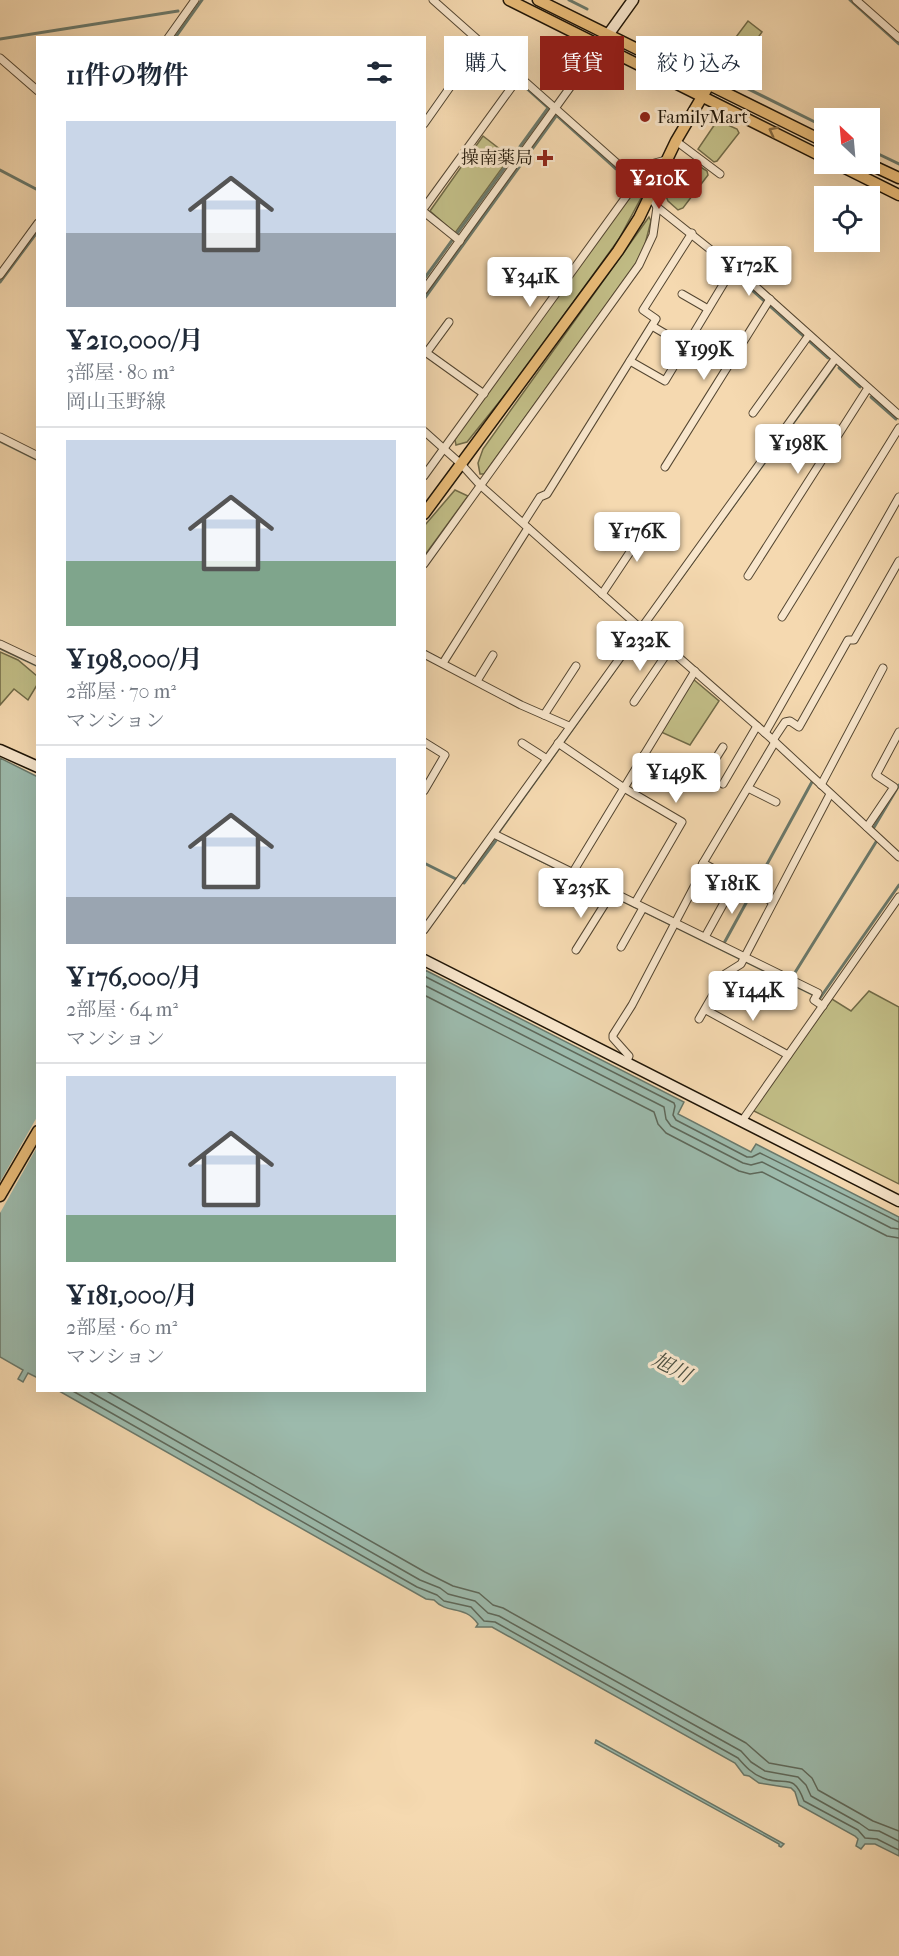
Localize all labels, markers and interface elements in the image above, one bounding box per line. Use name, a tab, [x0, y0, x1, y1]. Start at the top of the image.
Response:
chip: 購入	[444, 36, 528, 90]
chip: 賃貸	[540, 36, 624, 90]
chip: 絞り込み	[636, 36, 762, 90]
icon: filters	[363, 56, 396, 89]
text: 11件の物件	[66, 60, 189, 91]
place label: FamilyMart	[657, 107, 749, 128]
north arrow	[814, 108, 880, 174]
map controls	[814, 108, 880, 252]
marker: FamilyMart	[638, 110, 652, 124]
one-way arrow	[768, 127, 779, 139]
place label: 操南薬局	[461, 148, 533, 169]
marker: 操南薬局	[538, 151, 552, 165]
pin: ¥210K	[617, 159, 701, 210]
icon: home	[177, 160, 285, 268]
text: ¥210K	[630, 167, 688, 190]
button: locate	[814, 186, 880, 252]
pin: ¥172K	[707, 246, 791, 297]
text: ¥172K	[720, 254, 778, 277]
pin: ¥341K	[488, 257, 572, 308]
text: ¥341K	[501, 265, 559, 288]
text: ¥210,000/月	[66, 325, 204, 356]
pin: ¥199K	[662, 330, 746, 381]
text: ¥199K	[675, 338, 733, 361]
text: 3部屋 · 80 m²	[66, 361, 174, 384]
text: 岡山玉野線	[66, 390, 166, 413]
pin: ¥198K	[756, 424, 840, 475]
text: ¥198K	[769, 432, 827, 455]
icon: home	[177, 479, 285, 587]
pin: ¥176K	[595, 512, 679, 563]
text: ¥176K	[608, 520, 666, 543]
pin: ¥232K	[598, 621, 682, 672]
text: ¥232K	[611, 629, 669, 652]
text: ¥198,000/月	[66, 644, 203, 675]
text: 2部屋 · 70 m²	[66, 680, 176, 703]
text: マンション	[66, 709, 165, 732]
pin: ¥149K	[634, 753, 718, 804]
text: ¥149K	[646, 761, 706, 784]
icon: home	[177, 797, 285, 905]
pin: ¥181K	[690, 864, 774, 915]
pin: ¥235K	[539, 868, 623, 919]
text: ¥181K	[705, 872, 759, 895]
text: ¥235K	[552, 876, 610, 899]
text: ¥176,000/月	[66, 962, 203, 993]
pin: ¥144K	[711, 971, 795, 1022]
text: ¥144K	[723, 979, 783, 1002]
text: 2部屋 · 64 m²	[66, 998, 178, 1021]
text: マンション	[66, 1027, 165, 1050]
icon: home	[177, 1115, 285, 1223]
text: ¥181,000/月	[66, 1280, 199, 1311]
text: 2部屋 · 60 m²	[66, 1316, 177, 1339]
text: マンション	[66, 1345, 165, 1368]
water label: 旭川	[649, 1348, 697, 1388]

